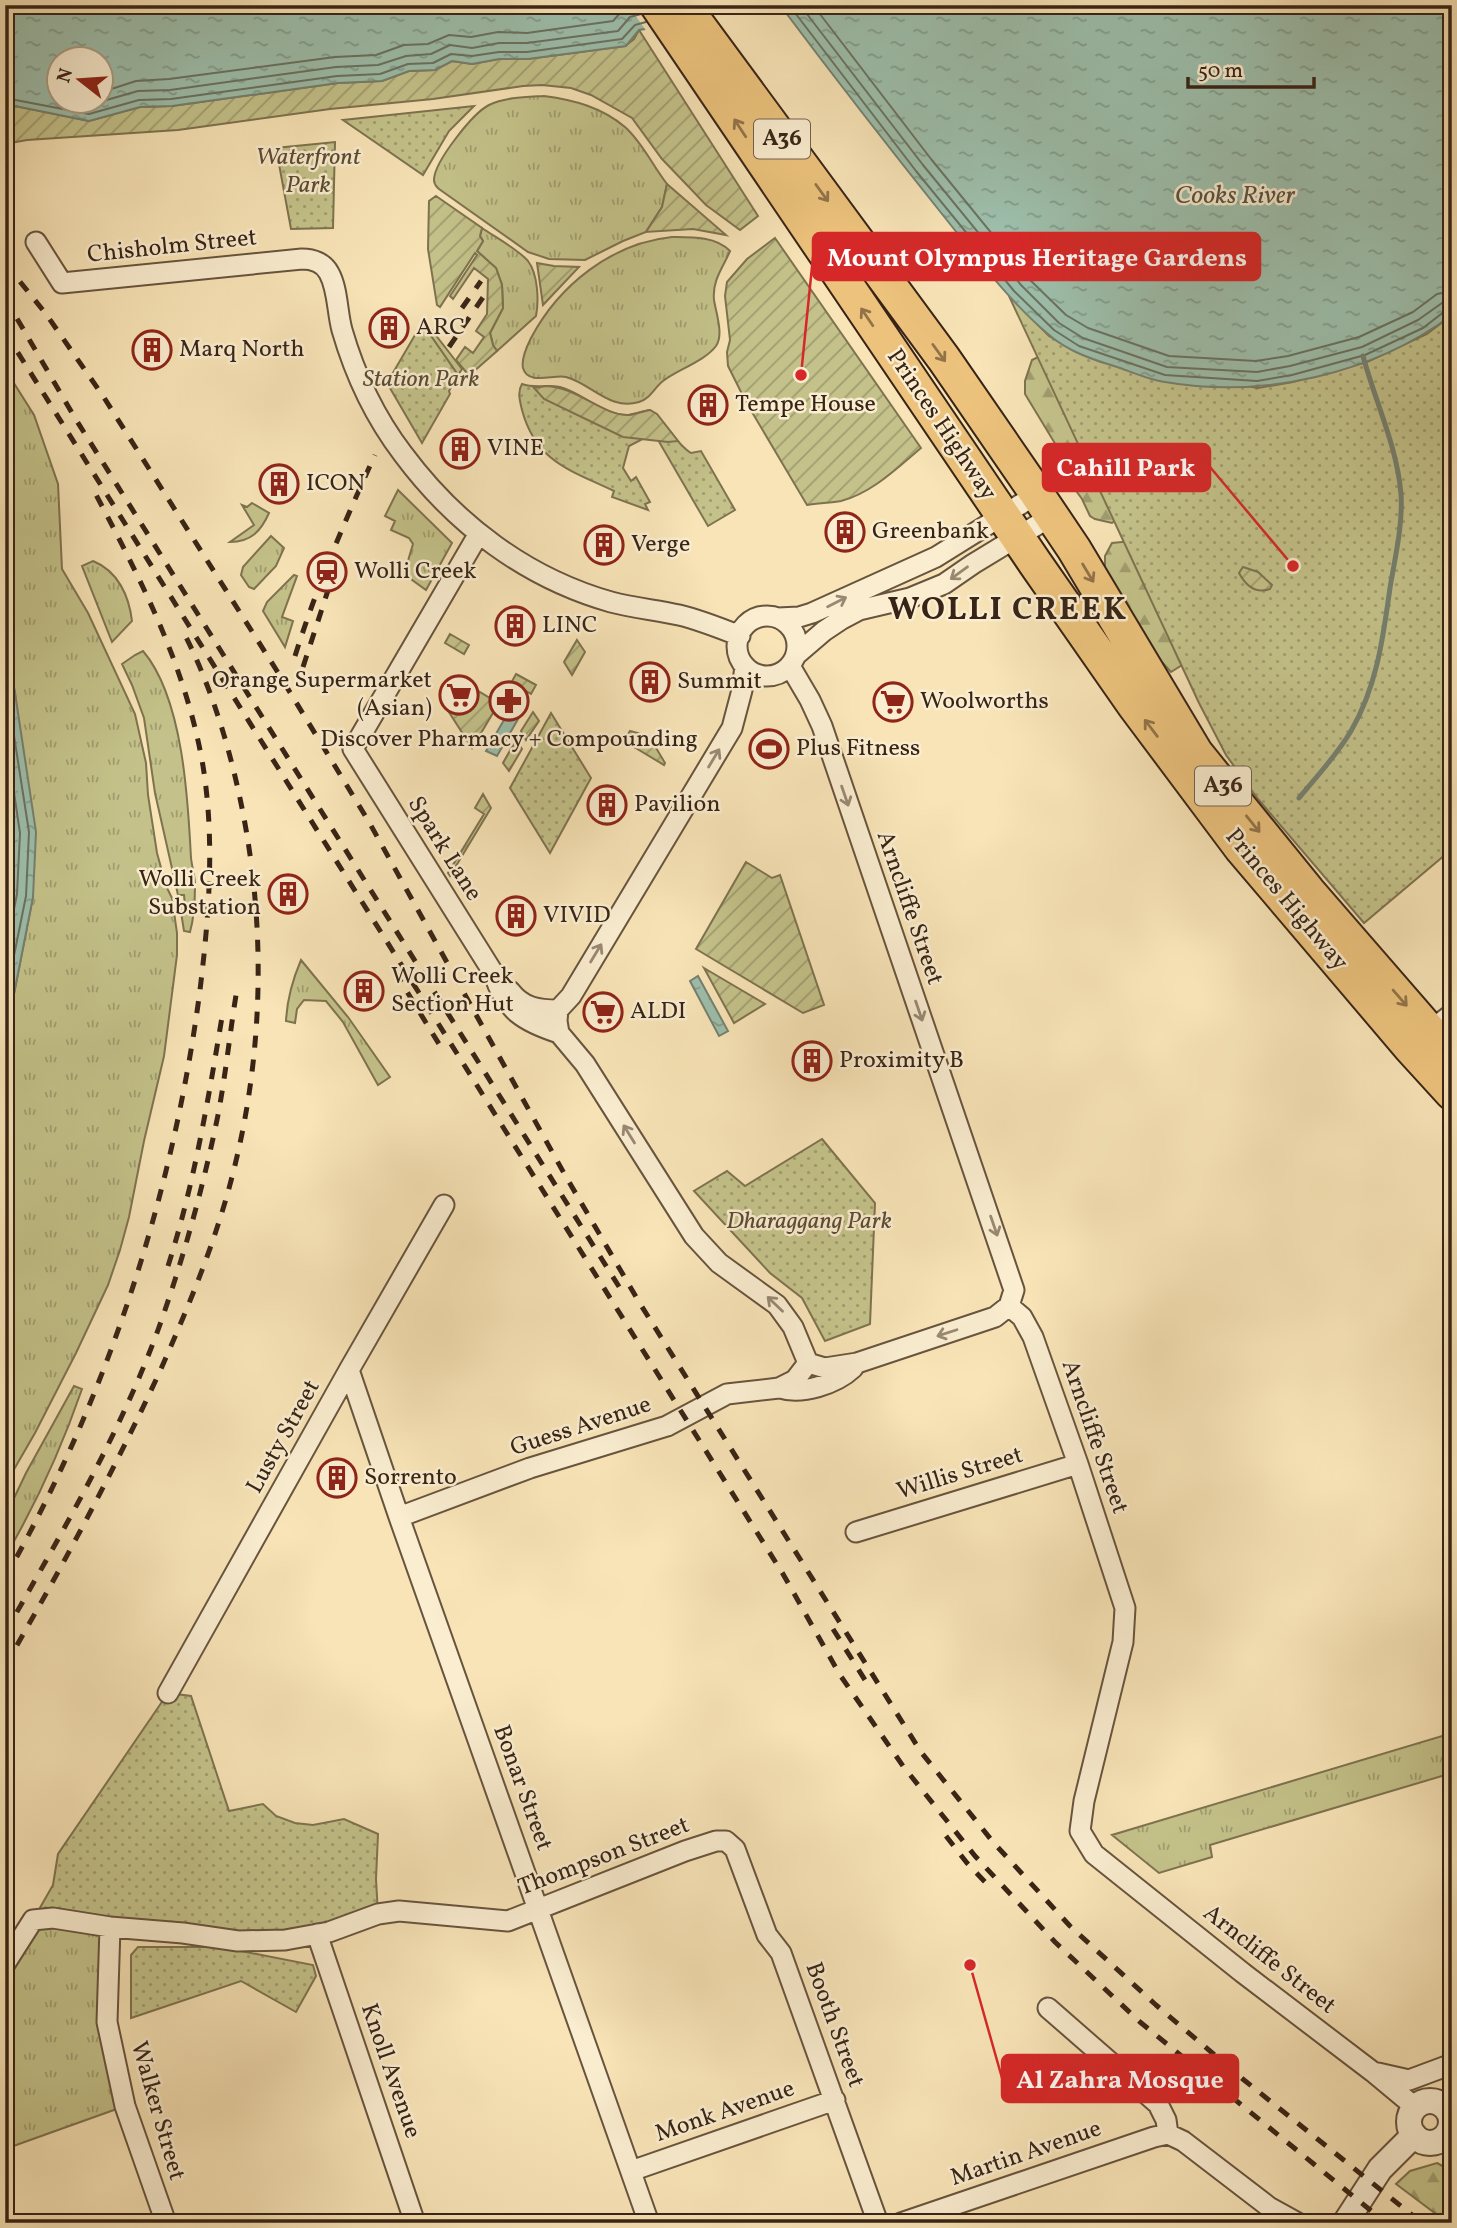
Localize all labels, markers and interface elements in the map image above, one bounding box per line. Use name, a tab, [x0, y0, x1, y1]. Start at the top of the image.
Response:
north arrow	[46, 46, 116, 116]
scale bar	[1188, 46, 1314, 90]
text: 50 m	[1198, 57, 1243, 86]
text: N	[51, 65, 80, 86]
one-way arrow	[732, 119, 746, 139]
road number: A36	[754, 120, 810, 158]
park label: Waterfront Park	[256, 141, 362, 203]
water label: Cooks River	[1175, 178, 1295, 214]
one-way arrow	[814, 183, 829, 202]
street label: Chisholm Street	[85, 221, 259, 273]
callout: Mount Olympus Heritage Gardens	[813, 233, 1260, 280]
text: Mount Olympus Heritage Gardens	[827, 241, 1247, 277]
building icon: ARC	[368, 307, 410, 349]
one-way arrow	[860, 308, 874, 327]
place label: ARC	[416, 311, 465, 345]
building icon: Marq North	[131, 329, 173, 371]
place label: Marq North	[179, 333, 305, 367]
street label: Princes Highway	[878, 342, 1004, 508]
one-way arrow	[932, 343, 947, 362]
park label: Station Park	[363, 363, 479, 397]
building icon: Tempe House	[687, 384, 729, 426]
place label: Tempe House	[735, 388, 876, 422]
building icon: VINE	[439, 428, 481, 470]
place label: VINE	[487, 432, 544, 466]
callout: Cahill Park	[1043, 444, 1210, 491]
text: Cahill Park	[1057, 451, 1196, 487]
building icon: ICON	[258, 463, 300, 505]
place label: ICON	[306, 467, 365, 501]
building icon: Greenbank	[824, 511, 866, 553]
place label: Greenbank	[872, 515, 989, 549]
building icon: Verge	[583, 524, 625, 566]
place label: Verge	[631, 528, 690, 562]
station icon: Wolli Creek	[306, 551, 348, 593]
place label: Wolli Creek	[354, 555, 477, 589]
one-way arrow	[1081, 563, 1095, 583]
one-way arrow	[950, 566, 969, 580]
district label: WOLLI CREEK	[888, 589, 1128, 633]
one-way arrow	[826, 594, 847, 608]
building icon: LINC	[494, 605, 536, 647]
place label: LINC	[542, 609, 597, 643]
building icon: Summit	[629, 661, 671, 703]
place label: Orange Supermarket (Asian)	[212, 664, 432, 726]
place label: Summit	[677, 665, 762, 699]
supermarket icon: Orange Supermarket (Asian)	[438, 674, 480, 716]
pharmacy icon: Discover Pharmacy + Compounding	[488, 680, 530, 722]
supermarket icon: Woolworths	[872, 681, 914, 723]
place label: Woolworths	[920, 685, 1049, 719]
one-way arrow	[1144, 719, 1158, 738]
place label: Discover Pharmacy + Compounding	[320, 723, 698, 757]
sports icon: Plus Fitness	[748, 728, 790, 770]
place label: Plus Fitness	[796, 732, 920, 766]
one-way arrow	[707, 749, 721, 769]
road number: A36	[1195, 766, 1251, 806]
building icon: Pavilion	[586, 784, 628, 826]
one-way arrow	[839, 785, 852, 807]
place label: Pavilion	[634, 788, 721, 822]
street label: Spark Lane	[398, 790, 490, 908]
one-way arrow	[1246, 815, 1261, 833]
street label: Princes Highway	[1216, 821, 1356, 979]
street label: Arncliffe Street	[867, 826, 951, 990]
place label: Wolli Creek Substation	[138, 863, 261, 925]
building icon: Wolli Creek Substation	[267, 873, 309, 915]
building icon: VIVID	[495, 895, 537, 937]
place label: VIVID	[543, 899, 610, 933]
one-way arrow	[590, 944, 604, 964]
place label: Wolli Creek Section Hut	[391, 960, 514, 1022]
building icon: Wolli Creek Section Hut	[343, 970, 385, 1012]
one-way arrow	[1392, 989, 1408, 1007]
supermarket icon: ALDI	[582, 991, 624, 1033]
place label: ALDI	[630, 995, 686, 1029]
one-way arrow	[914, 1000, 926, 1022]
building icon: Proximity B	[791, 1040, 833, 1082]
place label: Proximity B	[839, 1044, 964, 1078]
one-way arrow	[622, 1125, 637, 1144]
park label: Dharaggang Park	[726, 1205, 892, 1239]
one-way arrow	[989, 1215, 1001, 1237]
one-way arrow	[767, 1296, 784, 1313]
one-way arrow	[937, 1328, 959, 1340]
street label: Arncliffe Street	[1052, 1355, 1136, 1519]
street label: Lusty Street	[239, 1374, 329, 1500]
street label: Guess Avenue	[506, 1388, 656, 1466]
street label: Willis Street	[893, 1439, 1027, 1509]
building icon: Sorrento	[316, 1457, 358, 1499]
place label: Sorrento	[364, 1461, 457, 1495]
street label: Bonar Street	[483, 1720, 561, 1856]
street label: Thompson Street	[514, 1809, 694, 1905]
street label: Arncliffe Street	[1195, 1897, 1343, 2023]
street label: Booth Street	[796, 1958, 872, 2092]
street label: Knoll Avenue	[351, 1999, 429, 2143]
street label: Walker Street	[121, 2037, 193, 2185]
callout: Al Zahra Mosque	[1002, 2055, 1238, 2102]
text: Al Zahra Mosque	[1016, 2063, 1224, 2099]
street label: Monk Avenue	[651, 2072, 799, 2152]
street label: Martin Avenue	[946, 2112, 1106, 2196]

